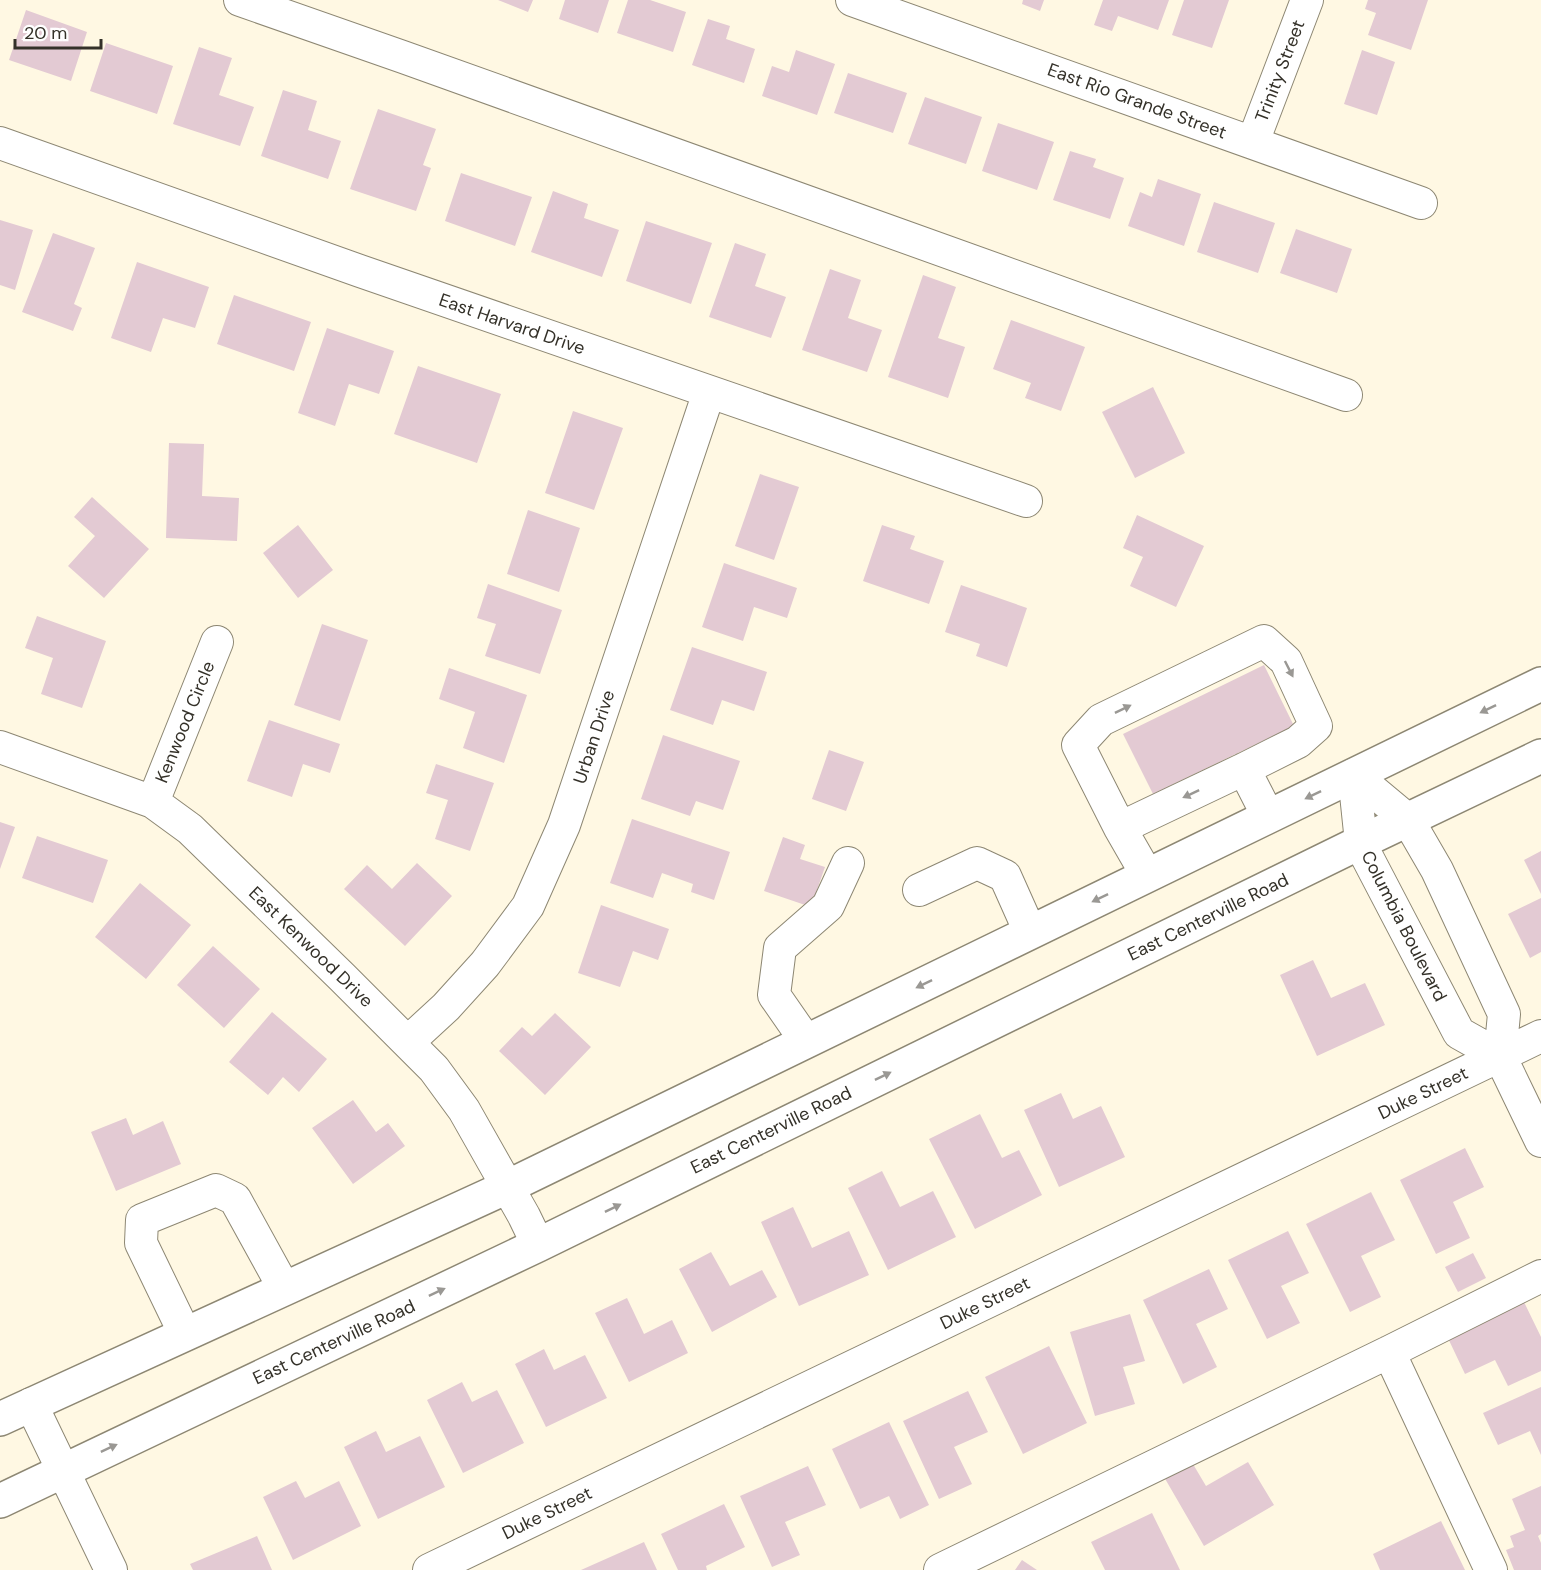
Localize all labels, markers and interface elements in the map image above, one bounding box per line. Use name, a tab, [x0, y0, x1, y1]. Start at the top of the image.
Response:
scale bar	[15, 12, 100, 50]
street label: Trinity Street	[1250, 16, 1310, 126]
text: 20 m	[24, 21, 67, 45]
street label: East Rio Grande Street	[1044, 57, 1230, 145]
street label: East Harvard Drive	[436, 288, 588, 360]
street label: Kenwood Circle	[150, 658, 220, 786]
one-way arrow	[1285, 661, 1294, 678]
street label: Urban Drive	[568, 687, 620, 787]
one-way arrow	[1115, 704, 1132, 713]
one-way arrow	[1480, 705, 1497, 714]
one-way arrow	[1304, 789, 1322, 799]
one-way arrow	[1183, 790, 1200, 799]
street label: Columbia Boulevard	[1356, 846, 1452, 1006]
street label: East Centerville Road	[1123, 868, 1293, 966]
street label: East Kenwood Drive	[244, 881, 378, 1013]
one-way arrow	[1091, 894, 1108, 903]
one-way arrow	[916, 979, 933, 988]
street label: Duke Street	[1374, 1061, 1472, 1125]
one-way arrow	[874, 1071, 891, 1081]
street label: East Centerville Road	[686, 1081, 856, 1179]
one-way arrow	[605, 1203, 622, 1213]
street label: Duke Street	[936, 1271, 1034, 1335]
one-way arrow	[429, 1288, 446, 1297]
street label: East Centerville Road	[249, 1294, 419, 1390]
one-way arrow	[101, 1444, 118, 1453]
street label: Duke Street	[498, 1481, 596, 1545]

